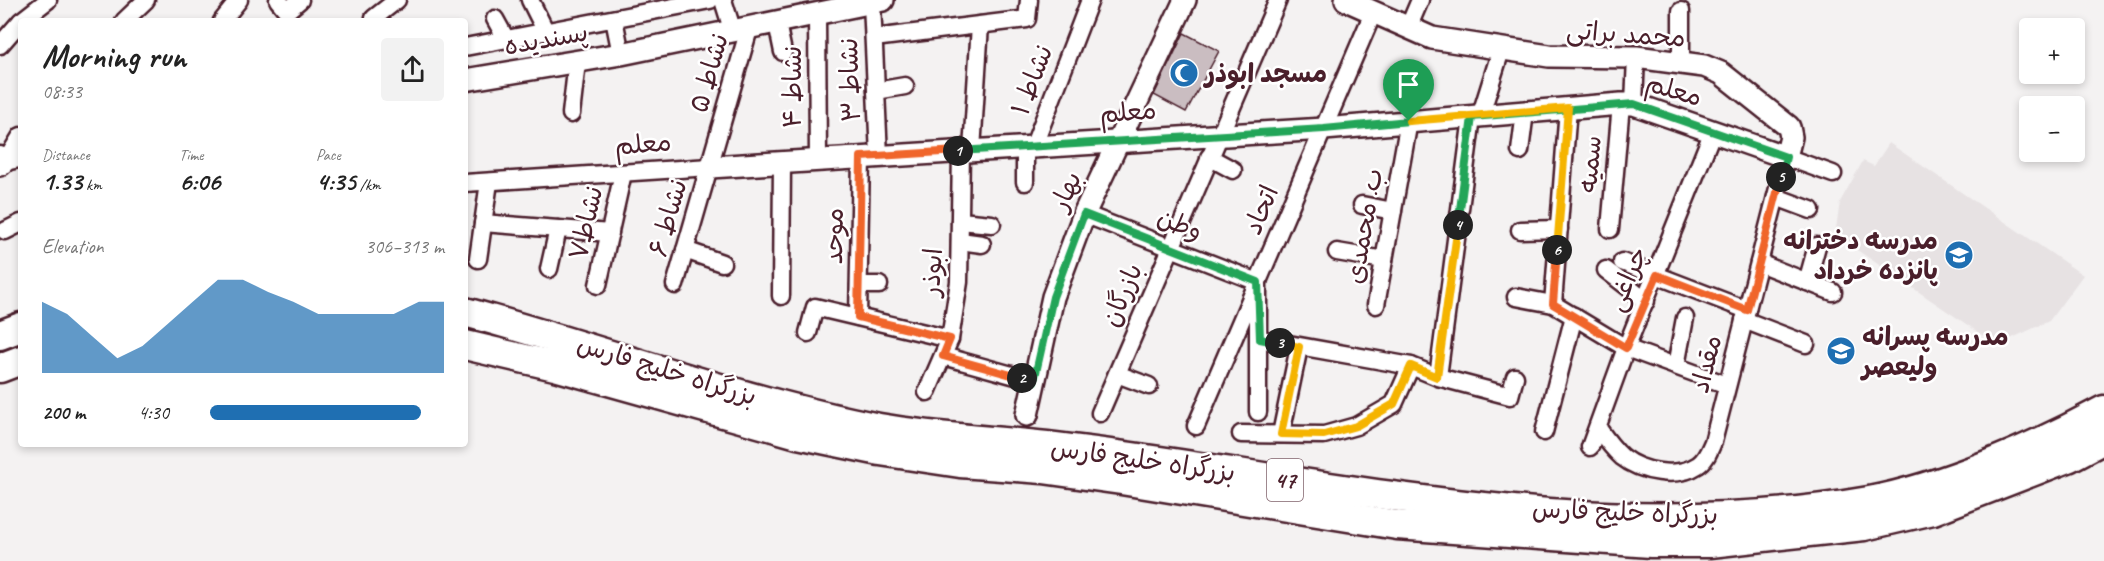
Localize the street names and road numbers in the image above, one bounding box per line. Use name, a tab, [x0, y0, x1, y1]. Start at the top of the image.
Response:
street label: محمد براتی	[1565, 13, 1687, 55]
street label: پسندیده	[501, 15, 591, 63]
street label: نشاط ۵	[682, 29, 736, 117]
street label: نشاط ۳	[832, 37, 868, 123]
street label: نشاط ۱	[1004, 40, 1060, 120]
street label: نشاط ۴	[776, 46, 809, 128]
street label: معلم	[1641, 66, 1706, 117]
street label: معلم	[1098, 94, 1158, 133]
street label: معلم	[613, 126, 673, 165]
street label: سمیه	[1571, 134, 1609, 194]
street label: بهار	[1042, 166, 1089, 218]
street label: ب. محمدی	[1338, 166, 1390, 286]
street label: نشاط ۶	[641, 176, 695, 260]
street label: اتحاد	[1236, 180, 1286, 240]
street label: نشاط۷	[561, 183, 611, 263]
street label: وطن	[1153, 200, 1207, 248]
street label: موحد	[817, 207, 851, 265]
street label: چراغی	[1599, 242, 1655, 316]
street label: ابوذر	[914, 247, 950, 299]
street label: بازرگان	[1094, 258, 1150, 332]
street label: بزرگراه خلیج فارس	[573, 327, 761, 414]
street label: مقداد	[1683, 332, 1729, 396]
street label: بزرگراه خلیج فارس	[1048, 431, 1237, 490]
road number: 47	[1267, 459, 1303, 501]
street label: بزرگراه خلیج فارس	[1531, 492, 1719, 533]

